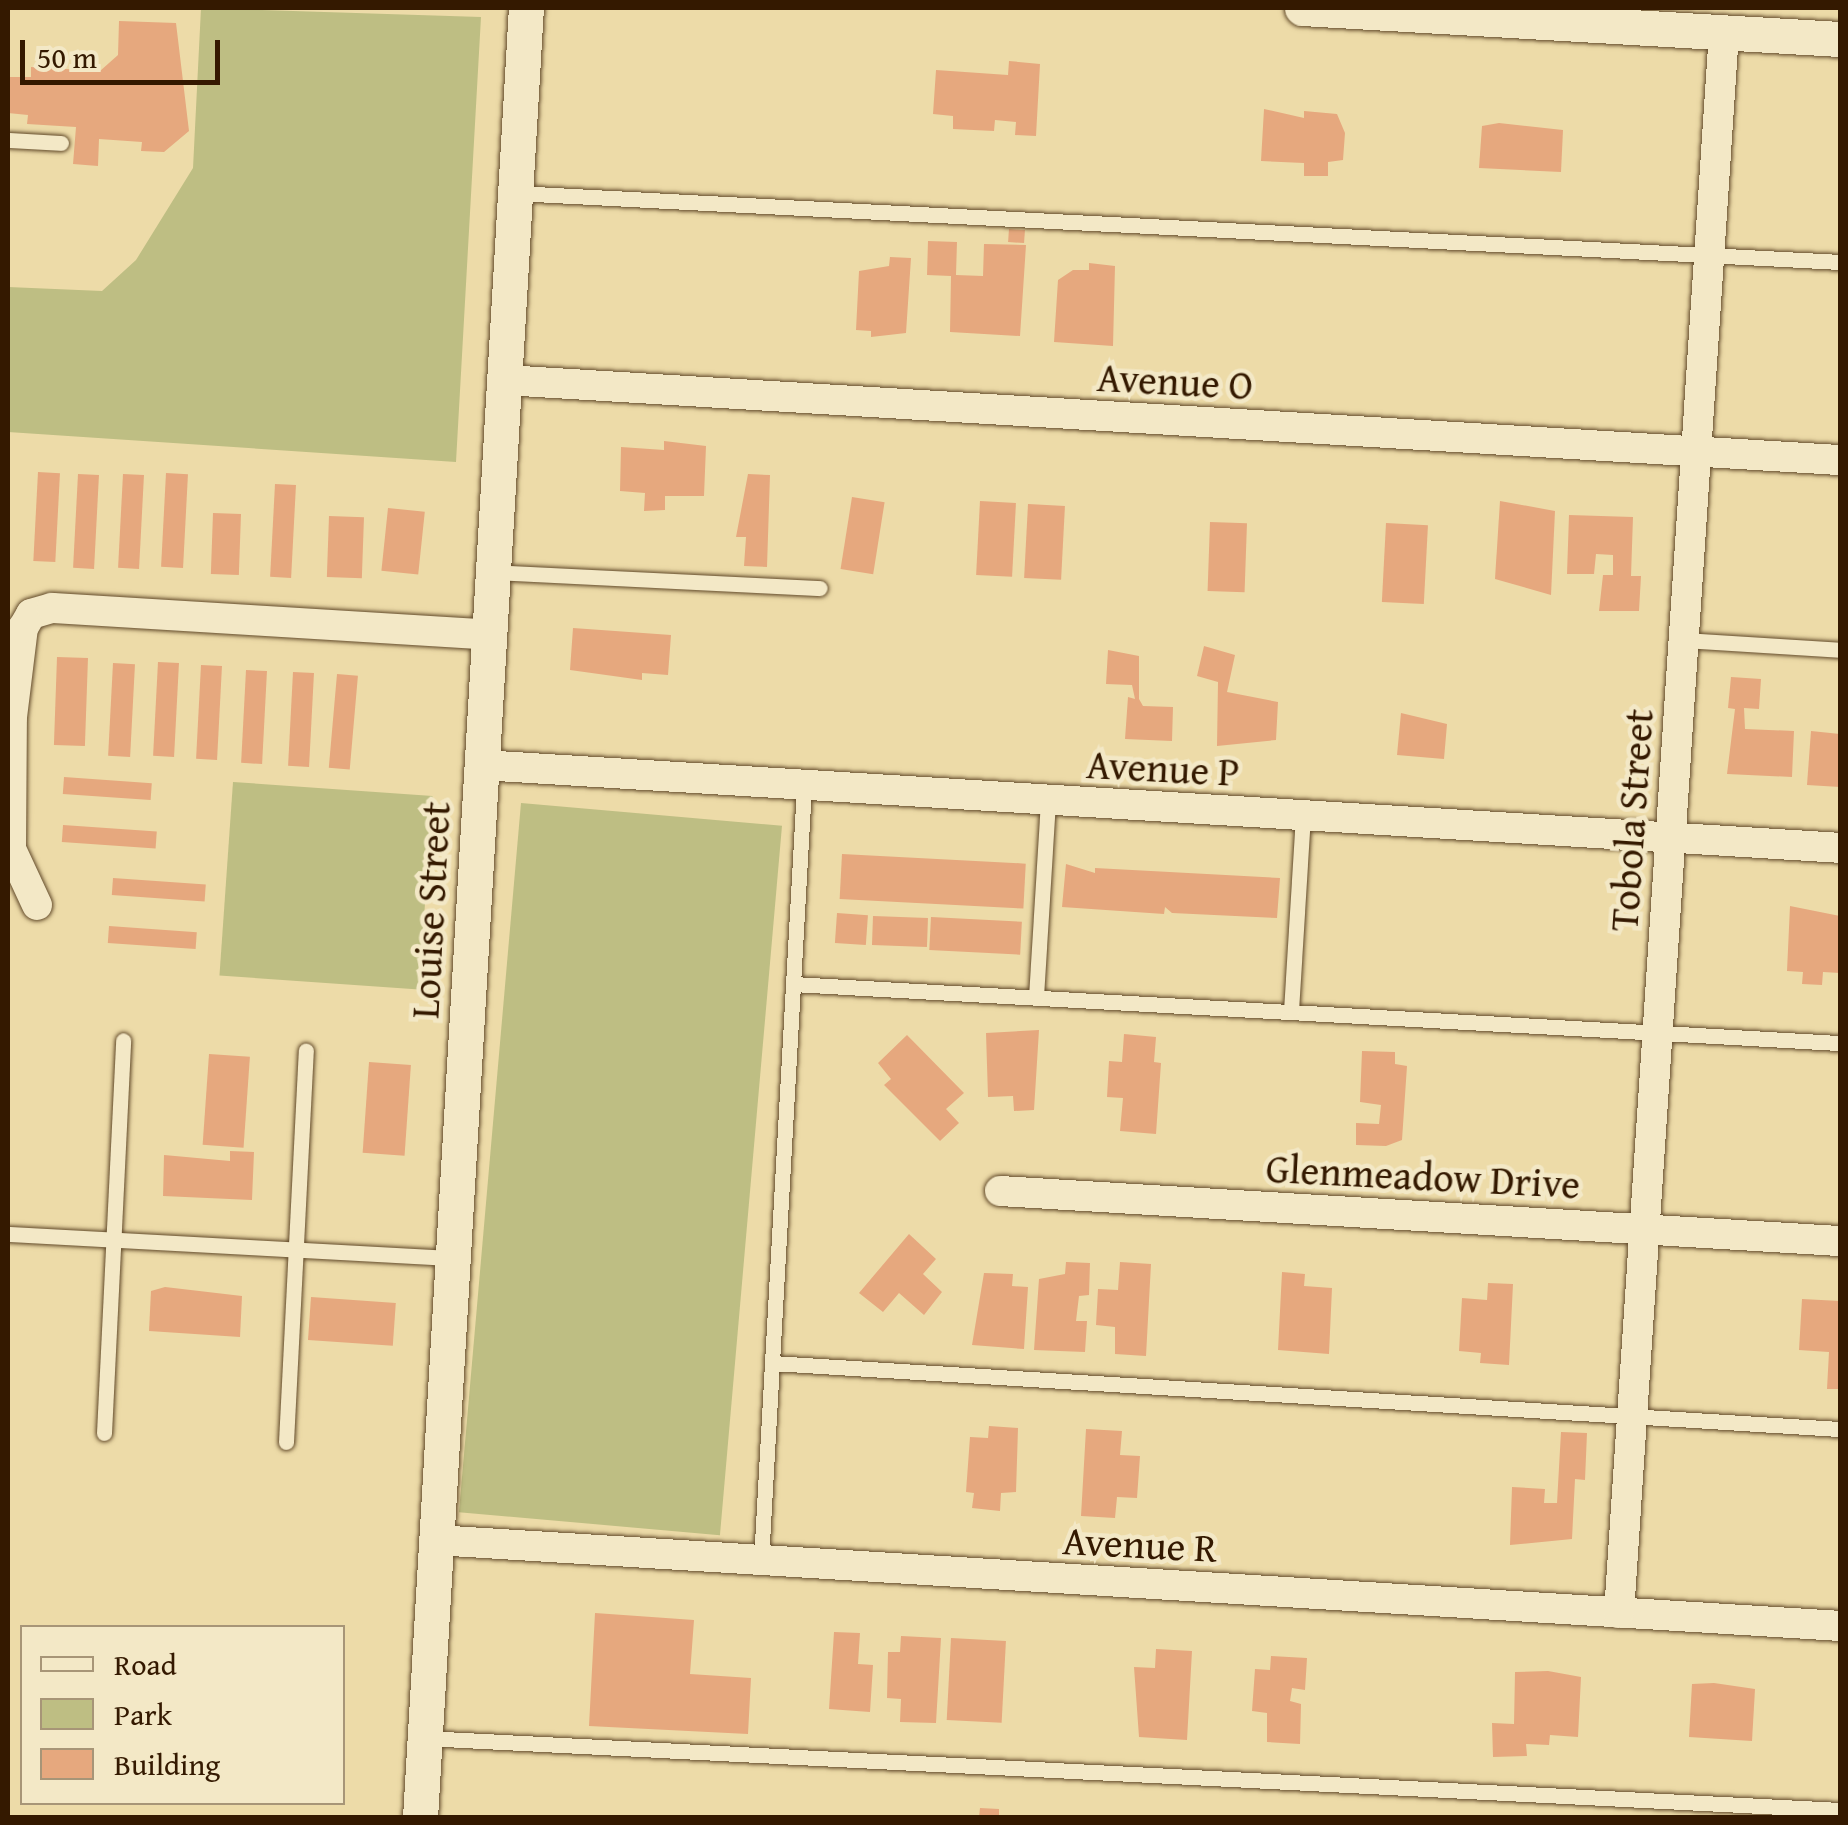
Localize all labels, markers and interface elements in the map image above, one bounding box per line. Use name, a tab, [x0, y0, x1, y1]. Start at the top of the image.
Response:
scale bar	[25, 20, 225, 82]
text: 50 m	[37, 35, 97, 79]
street label: Avenue O	[1096, 353, 1254, 409]
street label: Tobola Street	[1599, 707, 1663, 933]
street label: Avenue P	[1085, 740, 1241, 796]
street label: Louise Street	[400, 800, 460, 1020]
street label: Glenmeadow Drive	[1265, 1144, 1581, 1208]
street label: Avenue R	[1061, 1516, 1219, 1572]
legend	[20, 1625, 345, 1805]
text: Road	[114, 1642, 177, 1686]
text: Park	[114, 1692, 172, 1736]
text: Building	[114, 1742, 220, 1786]

